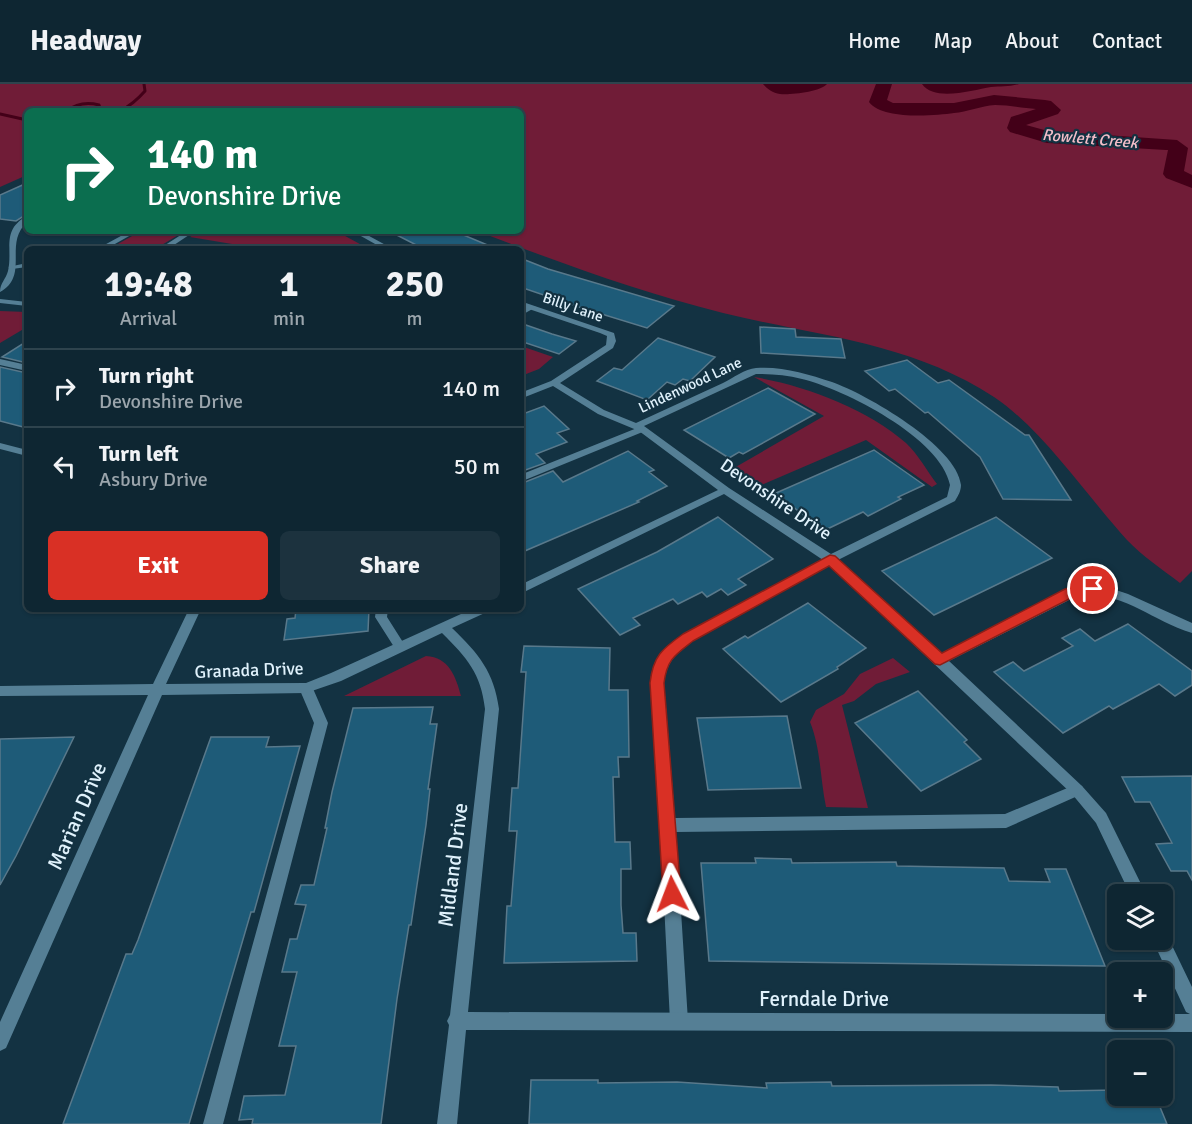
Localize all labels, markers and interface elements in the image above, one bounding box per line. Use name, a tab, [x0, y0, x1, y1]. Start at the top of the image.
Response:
text: Headway	[30, 24, 141, 58]
text: Home	[848, 28, 901, 54]
text: Map	[934, 28, 972, 54]
text: About	[1005, 28, 1059, 54]
text: Contact	[1092, 28, 1162, 54]
water label: Rowlett Creek	[1041, 125, 1140, 153]
text: 140 m	[147, 129, 258, 180]
icon: right	[48, 132, 126, 210]
text: Devonshire Drive	[147, 180, 341, 213]
text: 19:48	[104, 262, 193, 307]
text: 1	[279, 262, 299, 307]
text: 250	[385, 262, 444, 307]
street label: Billy Lane	[540, 288, 606, 326]
text: Arrival	[120, 306, 177, 331]
text: min	[273, 306, 305, 331]
text: m	[407, 306, 423, 331]
street label: Lindenwood Lane	[636, 353, 744, 417]
text: Turn right	[99, 362, 194, 389]
icon: right	[48, 372, 81, 405]
text: 140 m	[442, 375, 500, 402]
text: Devonshire Drive	[99, 389, 243, 414]
text: Turn left	[99, 440, 179, 467]
icon: left	[48, 450, 81, 483]
text: 50 m	[454, 453, 500, 480]
street label: Devonshire Drive	[716, 454, 836, 544]
text: Asbury Drive	[99, 467, 208, 492]
button: Exit	[48, 531, 268, 600]
button: Share	[280, 531, 500, 600]
pin	[1067, 563, 1118, 614]
icon: arrive	[1076, 572, 1109, 605]
street label: Granada Drive	[194, 657, 304, 683]
street label: Marian Drive	[42, 758, 112, 874]
street label: Midland Drive	[432, 801, 474, 929]
position arrow	[640, 862, 704, 926]
map controls	[1107, 884, 1173, 1106]
button: layers	[1107, 884, 1173, 950]
button: +	[1107, 962, 1173, 1028]
street label: Ferndale Drive	[759, 986, 889, 1012]
button: −	[1107, 1040, 1173, 1106]

